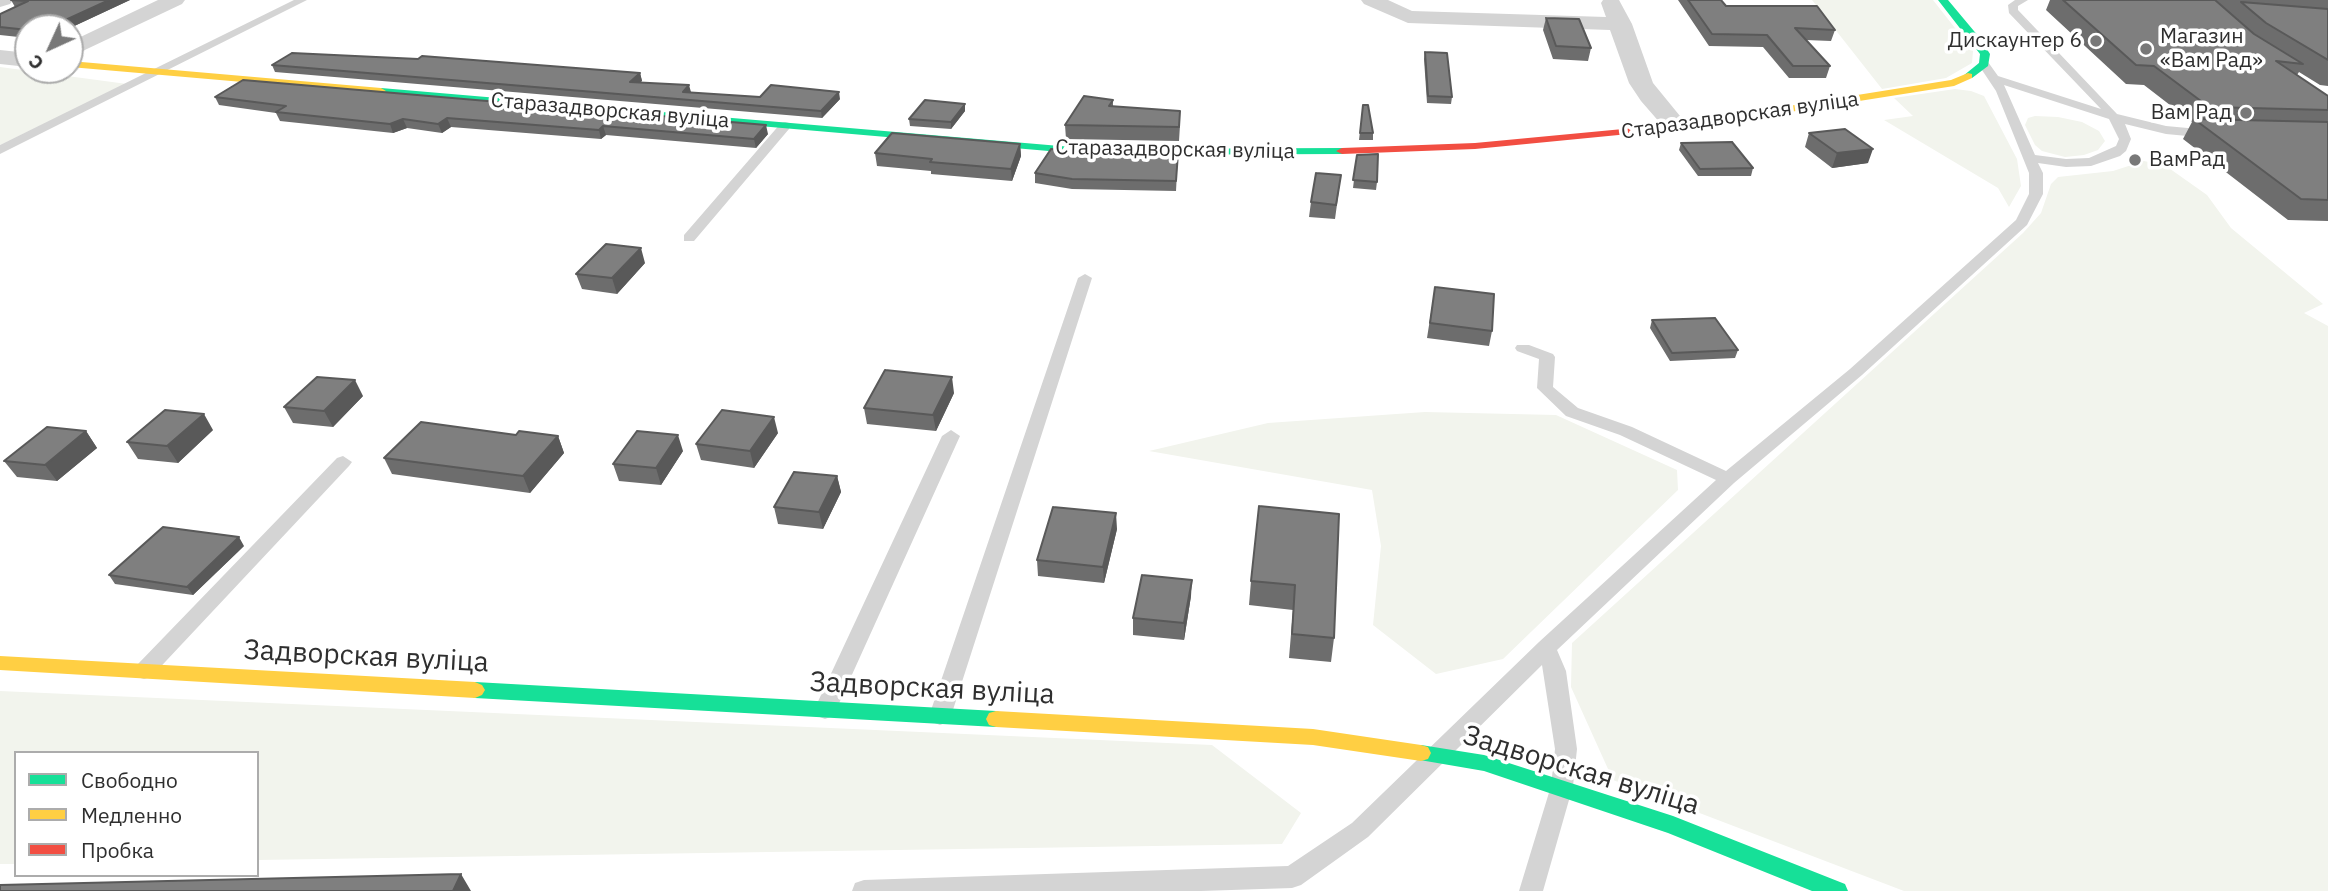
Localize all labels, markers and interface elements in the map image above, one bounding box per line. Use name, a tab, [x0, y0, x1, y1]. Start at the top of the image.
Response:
north arrow	[14, 14, 84, 84]
place label: Магазин «Вам Рад»	[2160, 24, 2263, 74]
place label: Дискаунтер 6	[1948, 28, 2082, 54]
marker: Дискаунтер 6	[2088, 33, 2104, 49]
marker: Магазин «Вам Рад»	[2138, 41, 2154, 57]
text: С	[23, 50, 48, 75]
street label: Старазадворская вуліца	[1620, 87, 1860, 145]
street label: Старазадворская вуліца	[490, 88, 730, 134]
place label: Вам Рад	[2151, 100, 2232, 126]
marker: Вам Рад	[2238, 105, 2254, 121]
street label: Старазадворская вуліца	[1055, 135, 1295, 165]
place label: ВамРад	[2149, 147, 2225, 173]
marker: ВамРад	[2127, 152, 2143, 168]
street label: Задворская вуліца	[242, 634, 490, 680]
street label: Задворская вуліца	[808, 666, 1056, 712]
street label: Задворская вуліца	[1459, 719, 1703, 823]
legend	[14, 751, 259, 877]
text: Свободно	[81, 766, 178, 794]
text: Медленно	[81, 801, 182, 829]
text: Пробка	[81, 836, 154, 864]

